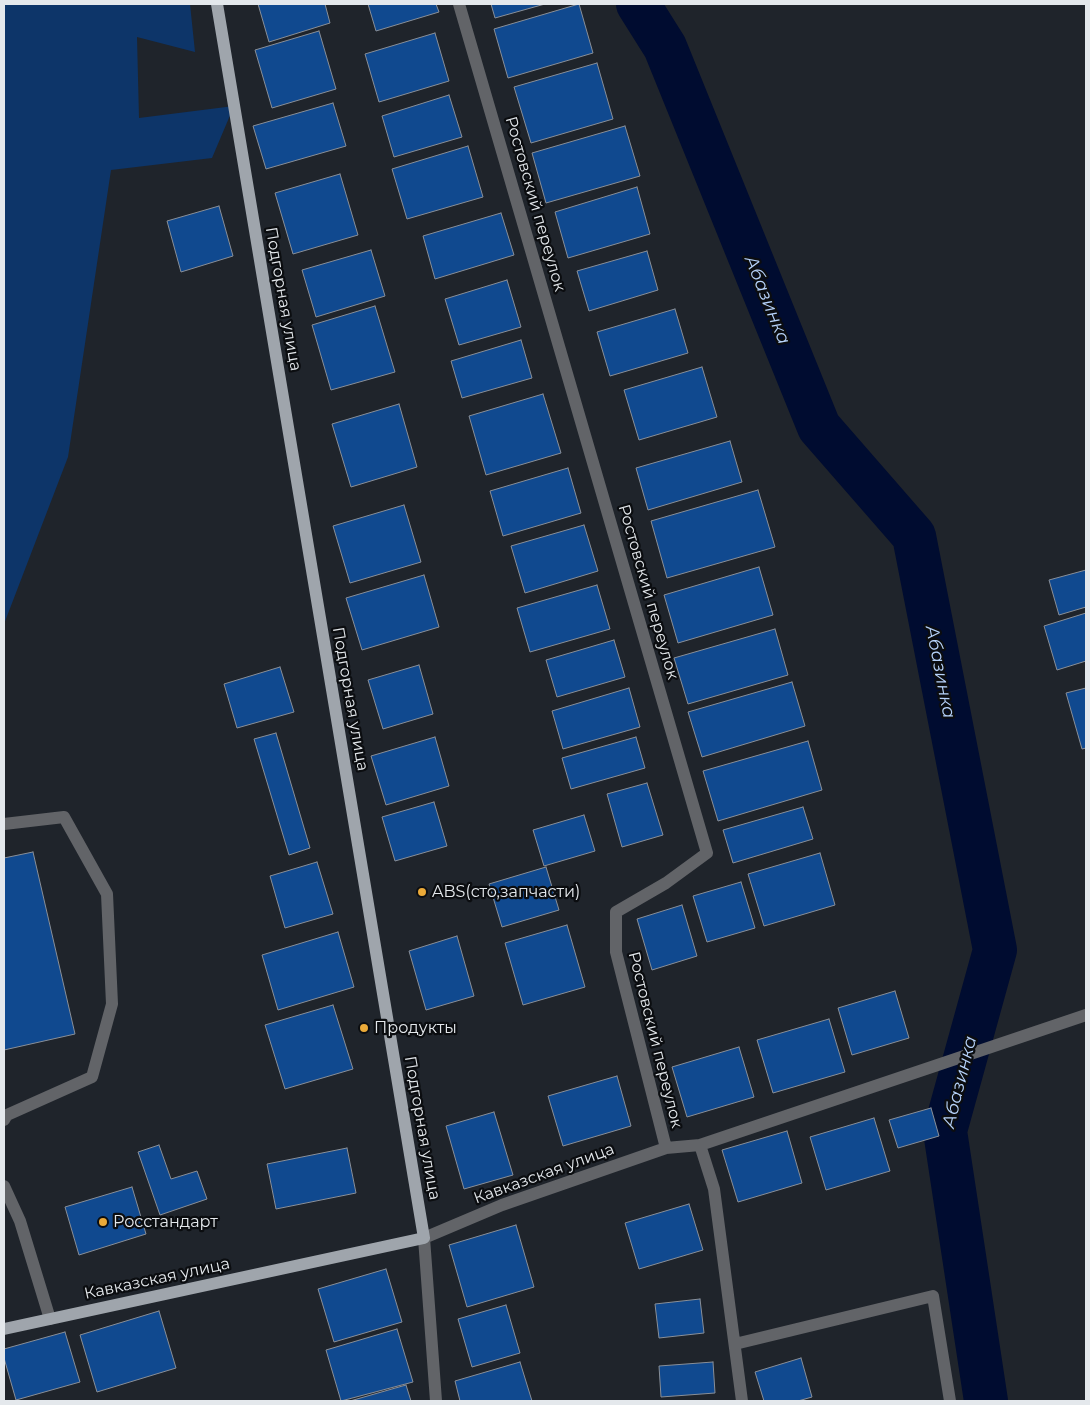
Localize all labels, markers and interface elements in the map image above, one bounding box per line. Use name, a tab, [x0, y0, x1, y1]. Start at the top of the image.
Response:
street label: Ростовский переулок	[501, 114, 569, 294]
street label: Подгорная улица	[261, 225, 305, 373]
water label: Абазинка	[739, 252, 795, 348]
street label: Ростовский переулок	[614, 502, 682, 682]
water label: Абазинка	[920, 624, 960, 720]
street label: Подгорная улица	[328, 625, 372, 773]
place label: ABS(сто,запчасти)	[432, 882, 580, 902]
marker: ABS(сто,запчасти)	[416, 886, 428, 898]
street label: Ростовский переулок	[624, 950, 686, 1130]
place label: Продукты	[374, 1018, 457, 1038]
marker: Продукты	[358, 1022, 370, 1034]
water label: Абазинка	[938, 1034, 982, 1130]
street label: Подгорная улица	[400, 1054, 444, 1202]
street label: Кавказская улица	[471, 1140, 617, 1208]
place label: Росстандарт	[113, 1212, 218, 1232]
marker: Росстандарт	[97, 1216, 109, 1228]
street label: Кавказская улица	[82, 1254, 232, 1304]

